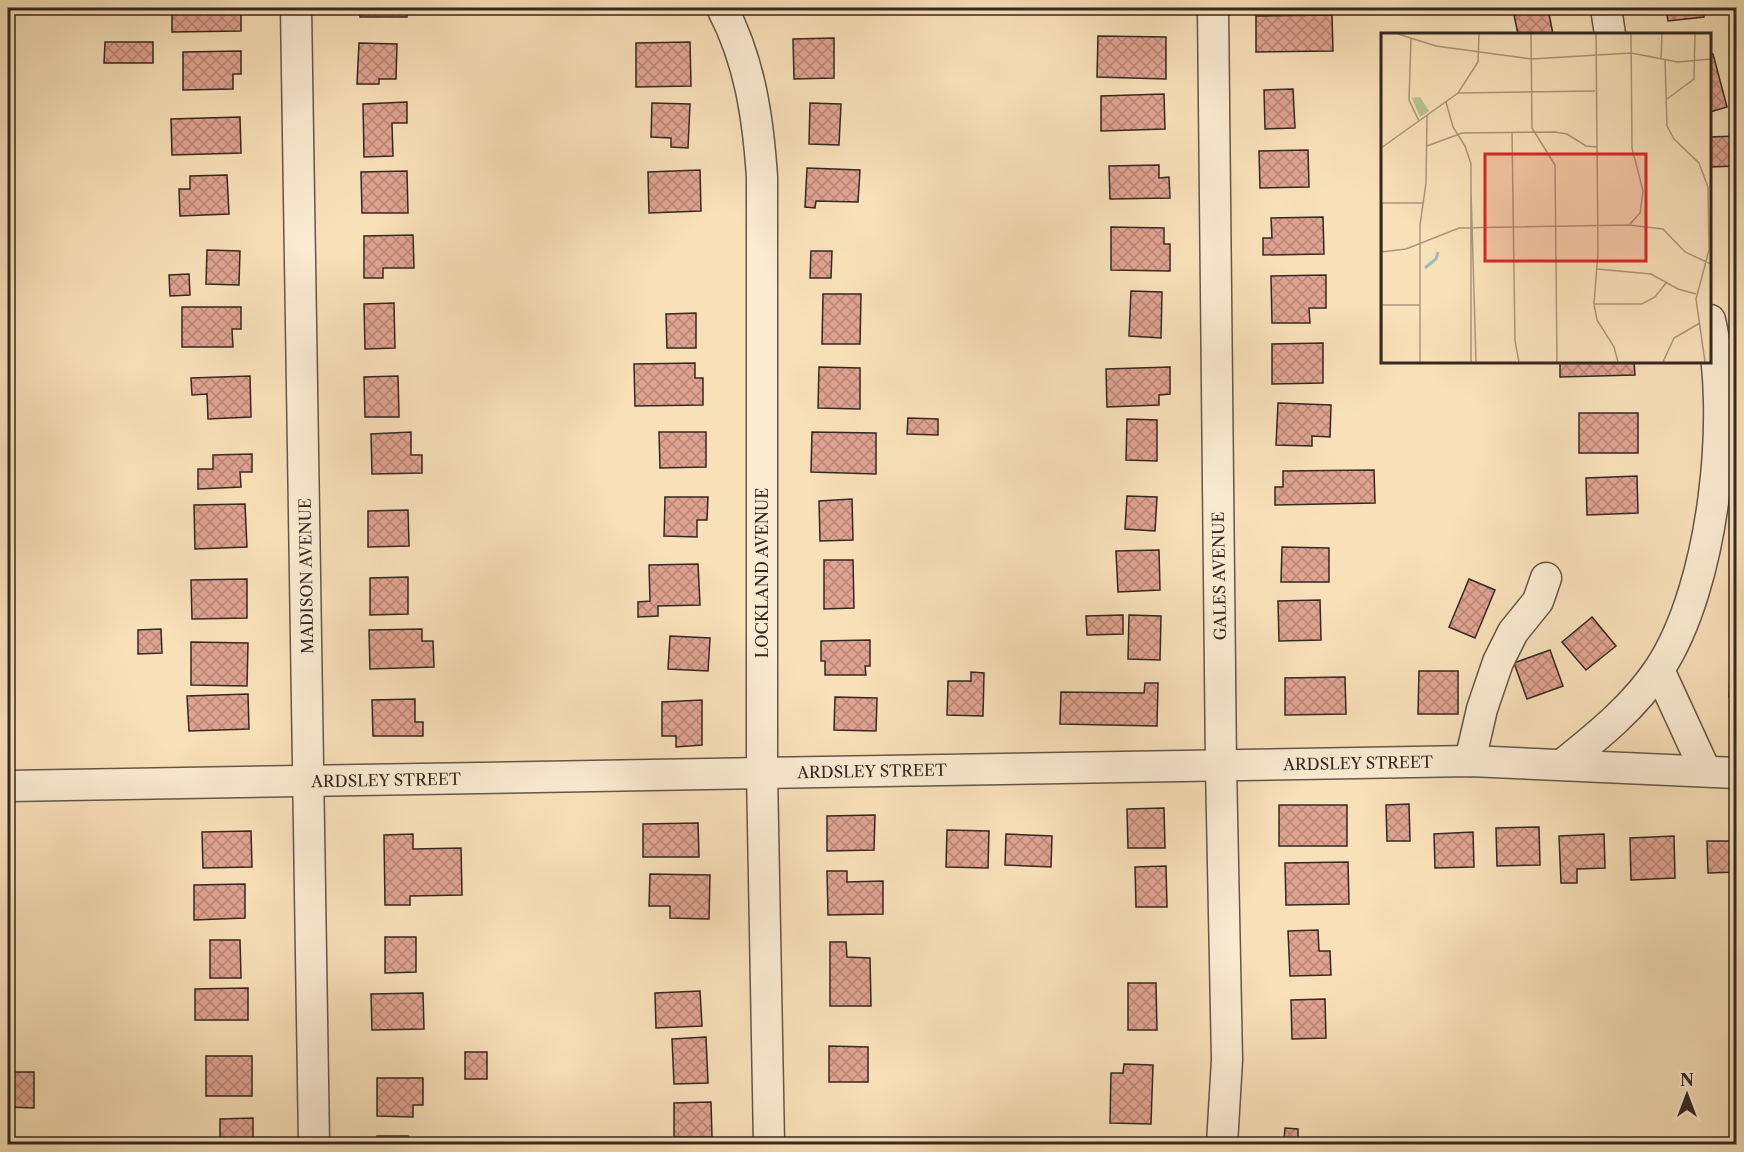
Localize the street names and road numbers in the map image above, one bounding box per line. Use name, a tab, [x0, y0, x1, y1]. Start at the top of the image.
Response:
street label: LOCKLAND AVENUE	[752, 488, 772, 658]
street label: MADISON AVENUE	[295, 498, 317, 654]
street label: GALES AVENUE	[1208, 511, 1230, 641]
street label: ARDSLEY STREET	[1282, 752, 1433, 774]
street label: ARDSLEY STREET	[796, 760, 947, 782]
street label: ARDSLEY STREET	[310, 769, 461, 791]

